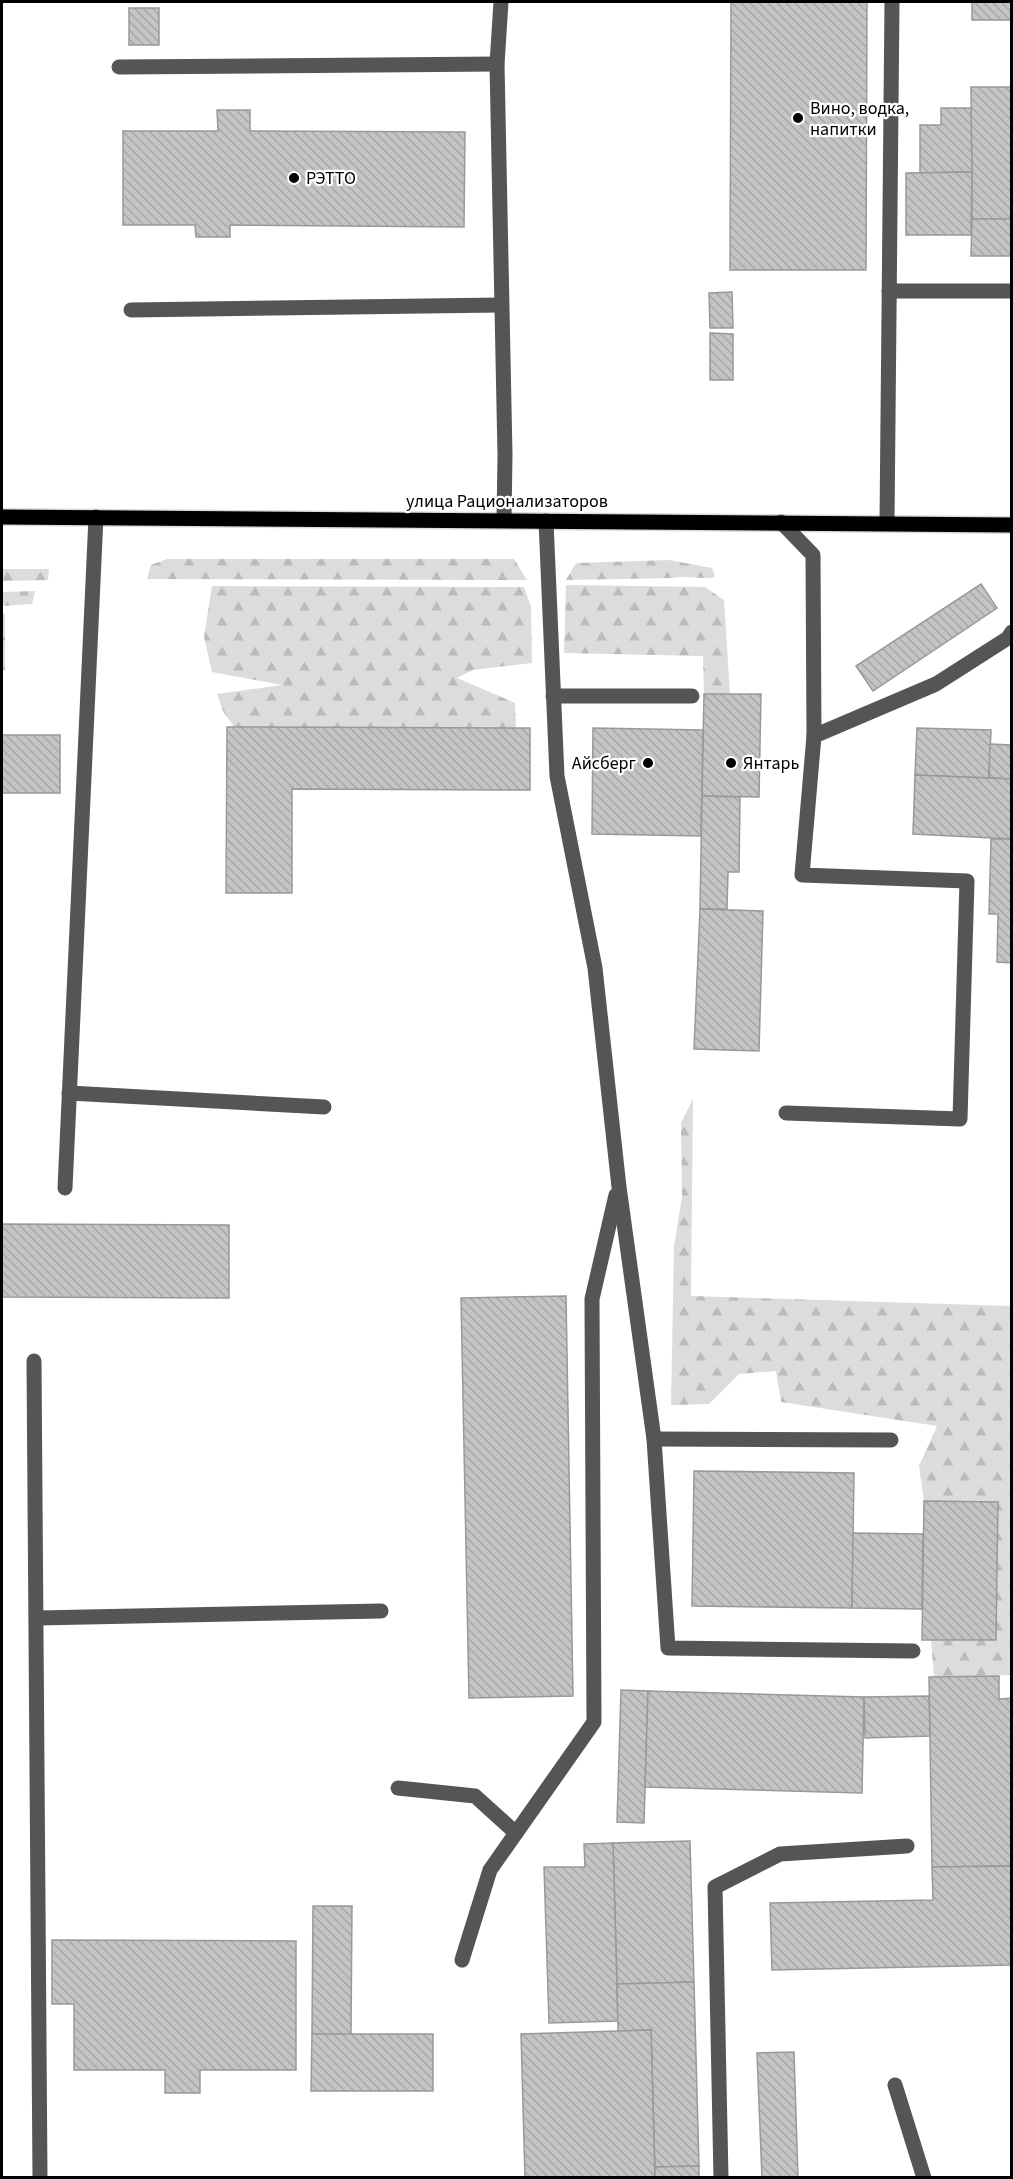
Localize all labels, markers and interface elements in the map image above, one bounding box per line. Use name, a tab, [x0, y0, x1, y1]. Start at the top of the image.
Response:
place label: Вино, водка, напитки	[810, 96, 909, 142]
marker: Вино, водка, напитки	[791, 111, 805, 125]
place label: РЭТТО	[306, 166, 356, 191]
marker: РЭТТО	[287, 171, 301, 185]
street label: улица Рационализаторов	[406, 489, 608, 514]
place label: Айсберг	[572, 751, 636, 776]
place label: Янтарь	[743, 751, 800, 776]
marker: Айсберг	[641, 756, 655, 770]
marker: Янтарь	[724, 756, 738, 770]

